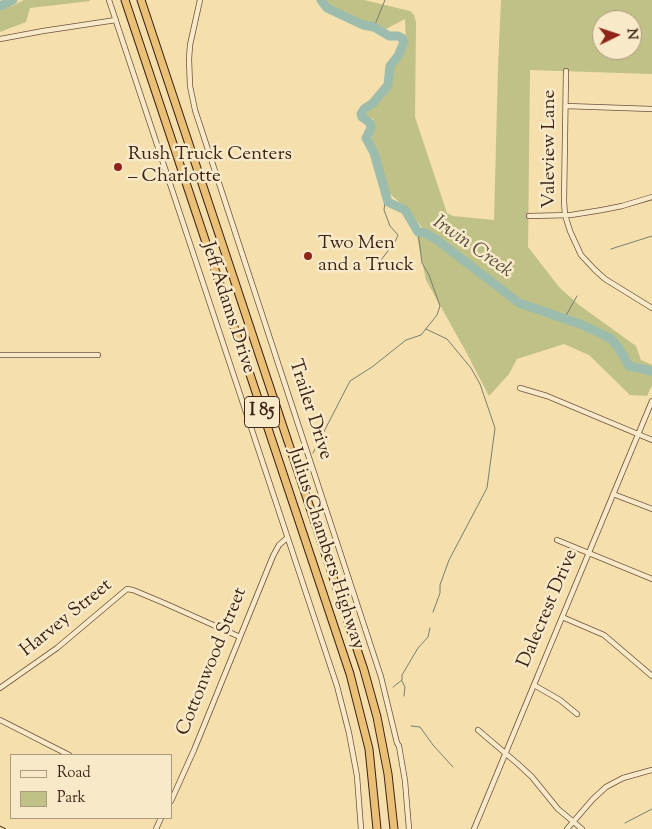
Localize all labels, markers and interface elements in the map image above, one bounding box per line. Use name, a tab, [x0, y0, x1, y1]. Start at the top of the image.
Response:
north arrow	[592, 10, 642, 60]
text: N	[621, 28, 641, 40]
street label: Valeview Lane	[540, 90, 562, 208]
place label: Rush Truck Centers – Charlotte	[128, 145, 292, 189]
marker: Rush Truck Centers – Charlotte	[112, 161, 124, 173]
water label: Irwin Creek	[427, 212, 517, 284]
place label: Two Men and a Truck	[318, 234, 414, 278]
street label: Jeff Adams Drive	[195, 239, 259, 377]
marker: Two Men and a Truck	[302, 250, 314, 262]
street label: Trailer Drive	[282, 357, 336, 463]
road number: I 85	[244, 397, 280, 428]
street label: Julius Chambers Highway	[282, 445, 368, 653]
street label: Dalecrest Drive	[514, 547, 584, 671]
street label: Harvey Street	[17, 575, 117, 663]
street label: Cottonwood Street	[173, 585, 253, 739]
legend	[10, 754, 172, 819]
text: Road	[57, 763, 91, 784]
text: Park	[57, 788, 86, 809]

